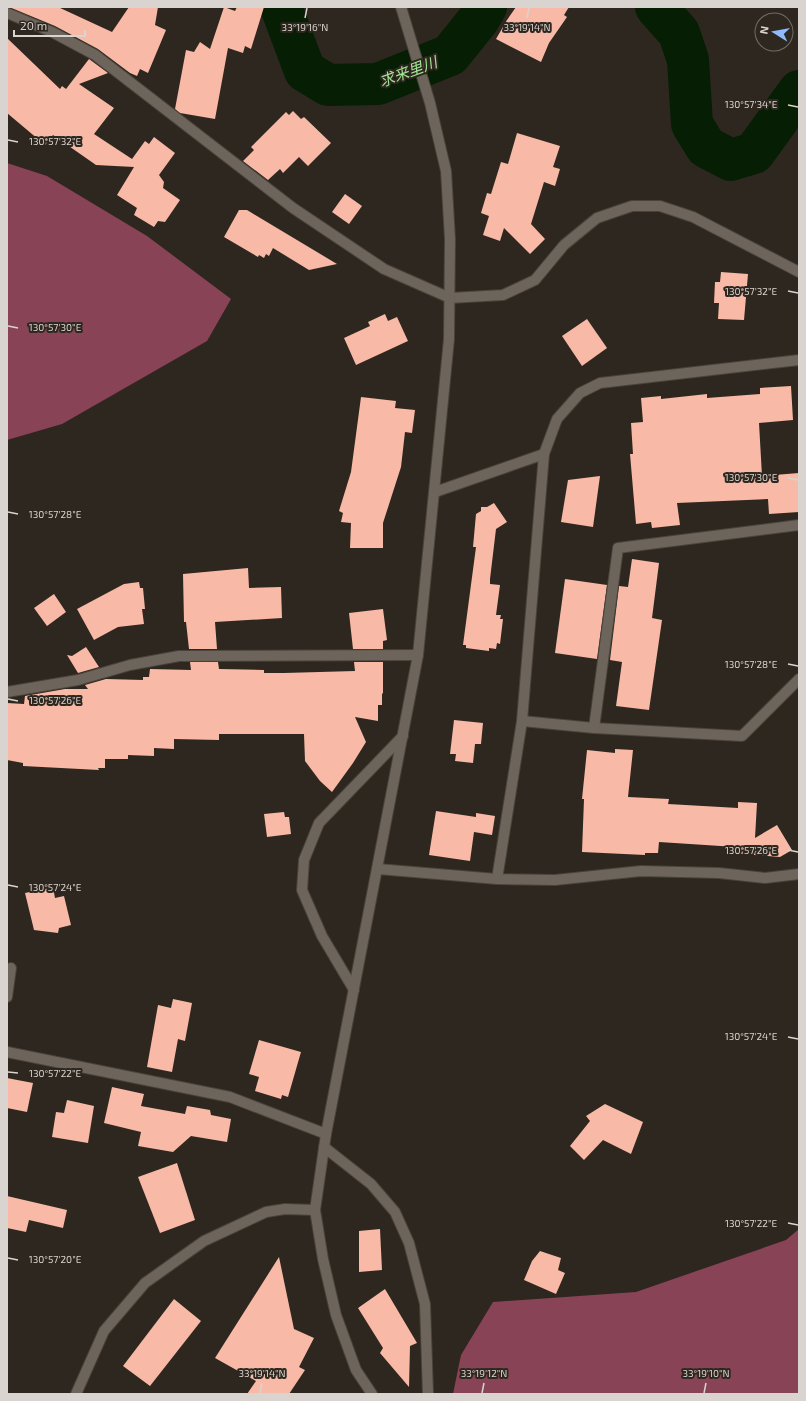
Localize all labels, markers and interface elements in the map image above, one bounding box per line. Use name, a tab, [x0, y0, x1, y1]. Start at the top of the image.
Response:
scale bar	[14, 12, 85, 38]
north arrow	[754, 12, 794, 52]
text: 20 m	[20, 18, 47, 32]
text: 33°19'16"N	[282, 21, 328, 33]
text: 33°19'14"N	[503, 21, 551, 33]
text: N	[757, 25, 771, 35]
water label: 求来里川	[377, 52, 441, 90]
text: 130°57'34"E	[725, 98, 778, 110]
text: 130°57'32"E	[29, 135, 81, 147]
text: 130°57'32"E	[725, 285, 777, 297]
text: 130°57'30"E	[29, 321, 82, 333]
text: 130°57'30"E	[725, 471, 778, 483]
text: 130°57'28"E	[29, 508, 82, 520]
text: 130°57'28"E	[725, 658, 778, 670]
text: 130°57'26"E	[29, 694, 82, 706]
text: 130°57'26"E	[725, 844, 778, 856]
text: 130°57'24"E	[29, 881, 82, 893]
text: 130°57'24"E	[725, 1030, 778, 1042]
text: 130°57'22"E	[29, 1067, 81, 1079]
text: 130°57'22"E	[725, 1217, 777, 1229]
text: 130°57'20"E	[29, 1253, 82, 1265]
text: 33°19'14"N	[238, 1367, 286, 1379]
text: 33°19'12"N	[461, 1367, 507, 1379]
text: 33°19'10"N	[682, 1367, 730, 1379]

